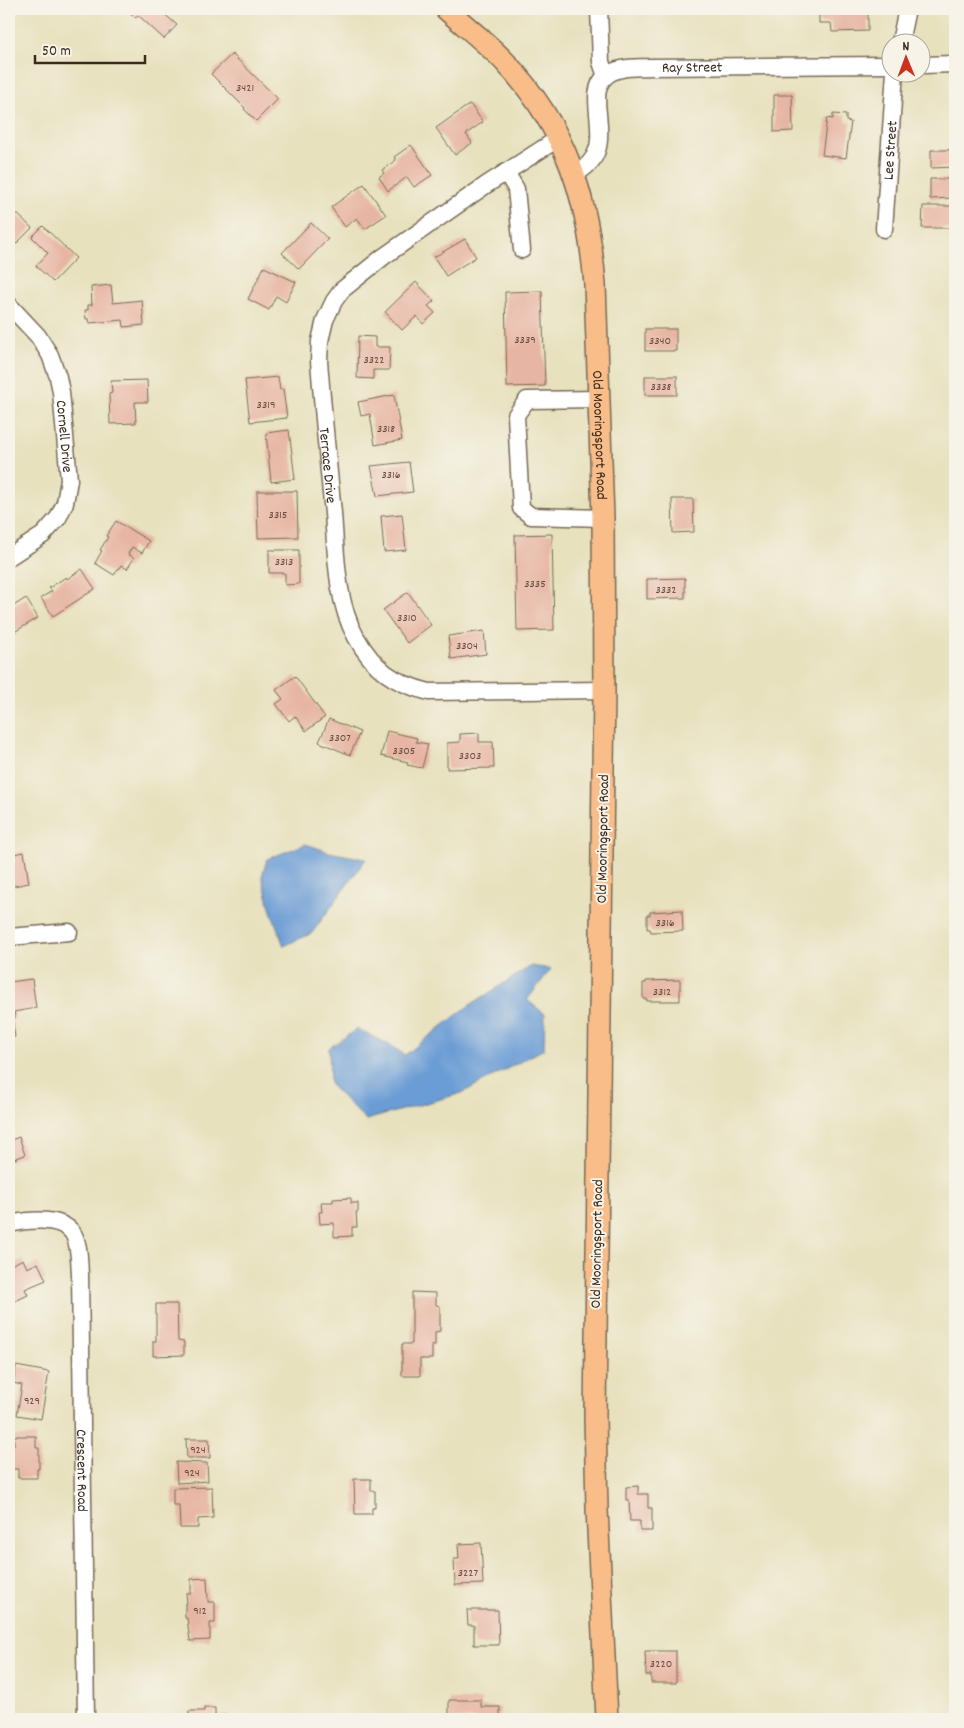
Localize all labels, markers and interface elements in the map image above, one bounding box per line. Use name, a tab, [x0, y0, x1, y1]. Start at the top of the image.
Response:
scale bar	[35, 32, 145, 64]
north arrow	[882, 32, 932, 82]
text: N	[902, 37, 910, 57]
text: 50 m	[42, 41, 71, 63]
street label: Ray Street	[662, 57, 723, 80]
house number: 3421	[236, 80, 254, 97]
street label: Lee Street	[878, 120, 905, 181]
house number: 3339	[514, 332, 536, 349]
house number: 3340	[649, 333, 671, 350]
house number: 3322	[363, 352, 385, 369]
street label: Old Mooringsport Road	[585, 370, 611, 500]
house number: 3338	[651, 379, 672, 396]
house number: 3319	[257, 397, 275, 414]
street label: Cornell Drive	[49, 399, 77, 474]
house number: 3318	[377, 421, 395, 438]
street label: Terrace Drive	[312, 427, 341, 505]
house number: 3316	[381, 467, 401, 484]
house number: 3315	[269, 507, 287, 524]
house number: 3313	[275, 554, 293, 571]
house number: 3335	[524, 576, 546, 593]
house number: 3332	[655, 582, 677, 599]
house number: 3310	[397, 610, 417, 627]
house number: 3304	[456, 638, 478, 655]
house number: 3307	[329, 730, 351, 747]
house number: 3305	[393, 743, 415, 760]
house number: 3303	[459, 748, 481, 765]
street label: Old Mooringsport Road	[592, 774, 616, 904]
house number: 3316	[655, 915, 675, 932]
house number: 3312	[653, 984, 671, 1001]
street label: Old Mooringsport Road	[586, 1179, 610, 1309]
house number: 929	[24, 1393, 40, 1410]
street label: Crescent Road	[69, 1429, 92, 1512]
house number: 924	[190, 1442, 206, 1459]
house number: 924	[184, 1465, 200, 1482]
house number: 3227	[458, 1565, 479, 1582]
house number: 912	[193, 1603, 207, 1620]
house number: 3220	[650, 1656, 672, 1673]

